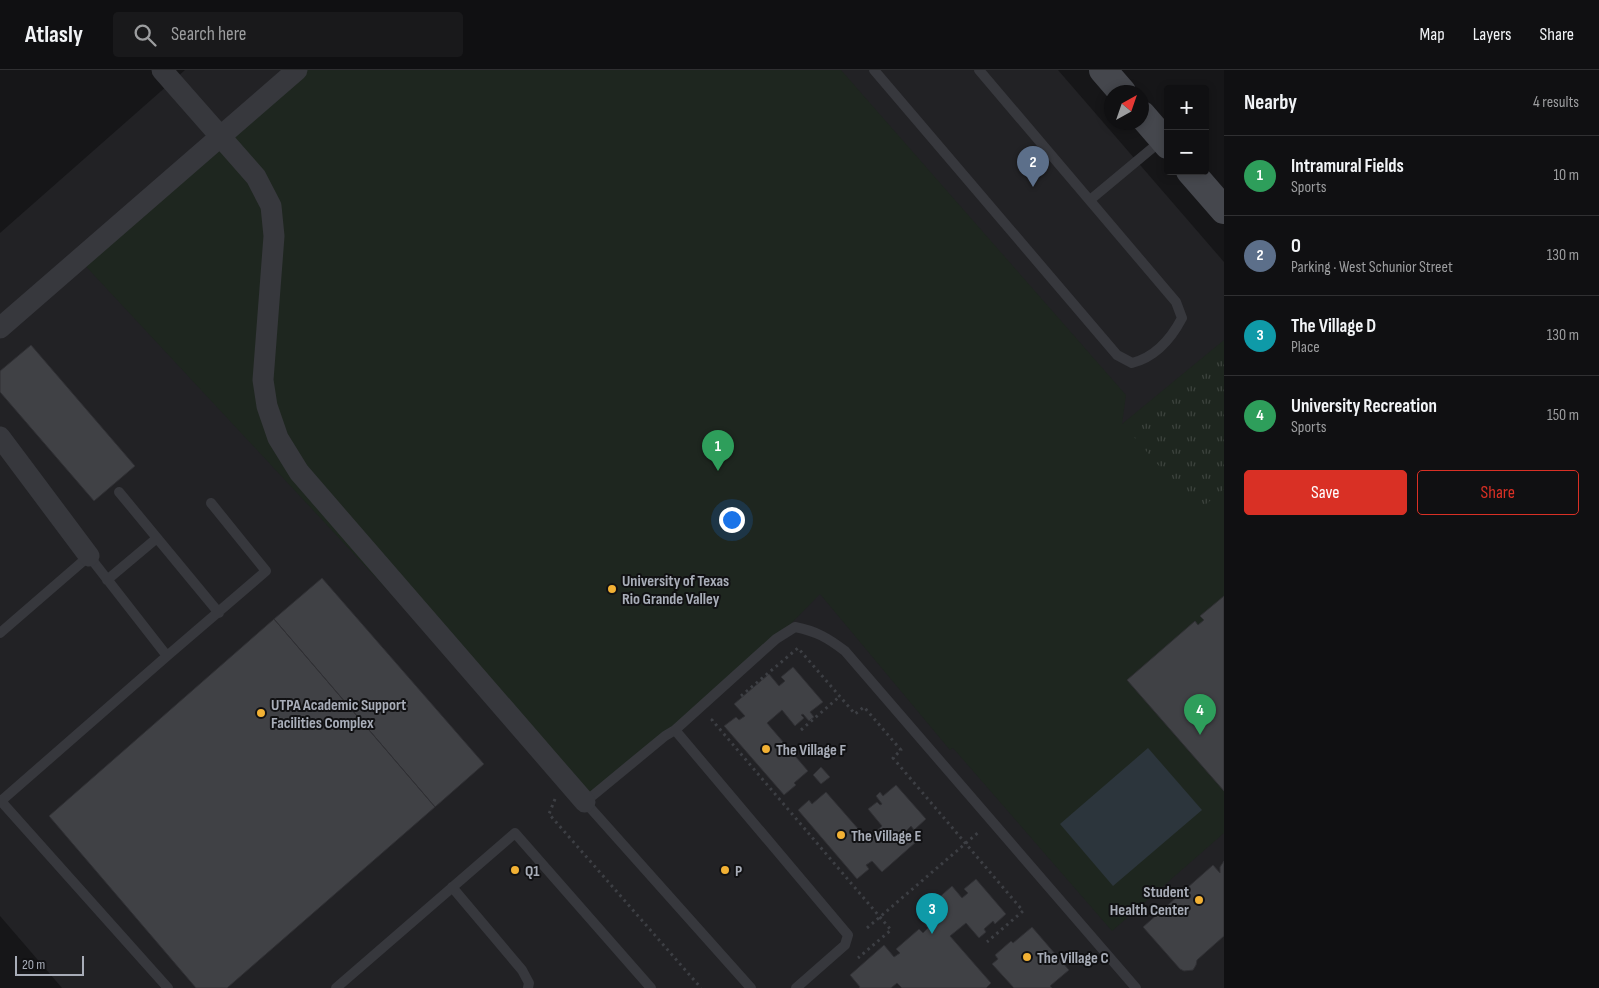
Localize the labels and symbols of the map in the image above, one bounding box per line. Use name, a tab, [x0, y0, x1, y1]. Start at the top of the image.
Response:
north arrow	[1104, 85, 1149, 130]
pin: 2	[1017, 146, 1049, 187]
pin: 1	[702, 430, 734, 471]
your location	[719, 507, 745, 533]
place label: University of Texas Rio Grande Valley	[622, 572, 729, 609]
marker: University of Texas Rio Grande Valley	[606, 583, 618, 595]
pin: 4	[1184, 694, 1216, 735]
place label: UTPA Academic Support Facilities Complex	[271, 696, 406, 733]
marker: UTPA Academic Support Facilities Complex	[255, 707, 267, 719]
place label: The Village F	[776, 741, 846, 760]
marker: The Village F	[760, 743, 772, 755]
place label: The Village E	[851, 827, 921, 846]
marker: The Village E	[835, 829, 847, 841]
place label: Q1	[525, 862, 540, 881]
place label: P	[735, 862, 742, 881]
marker: Q1	[509, 864, 521, 876]
marker: P	[719, 864, 731, 876]
place label: Student Health Center	[1110, 883, 1189, 920]
pin: 3	[916, 893, 948, 934]
marker: Student Health Center	[1193, 894, 1205, 906]
place label: The Village C	[1037, 949, 1109, 968]
marker: The Village C	[1021, 951, 1033, 963]
scale bar	[15, 953, 84, 976]

